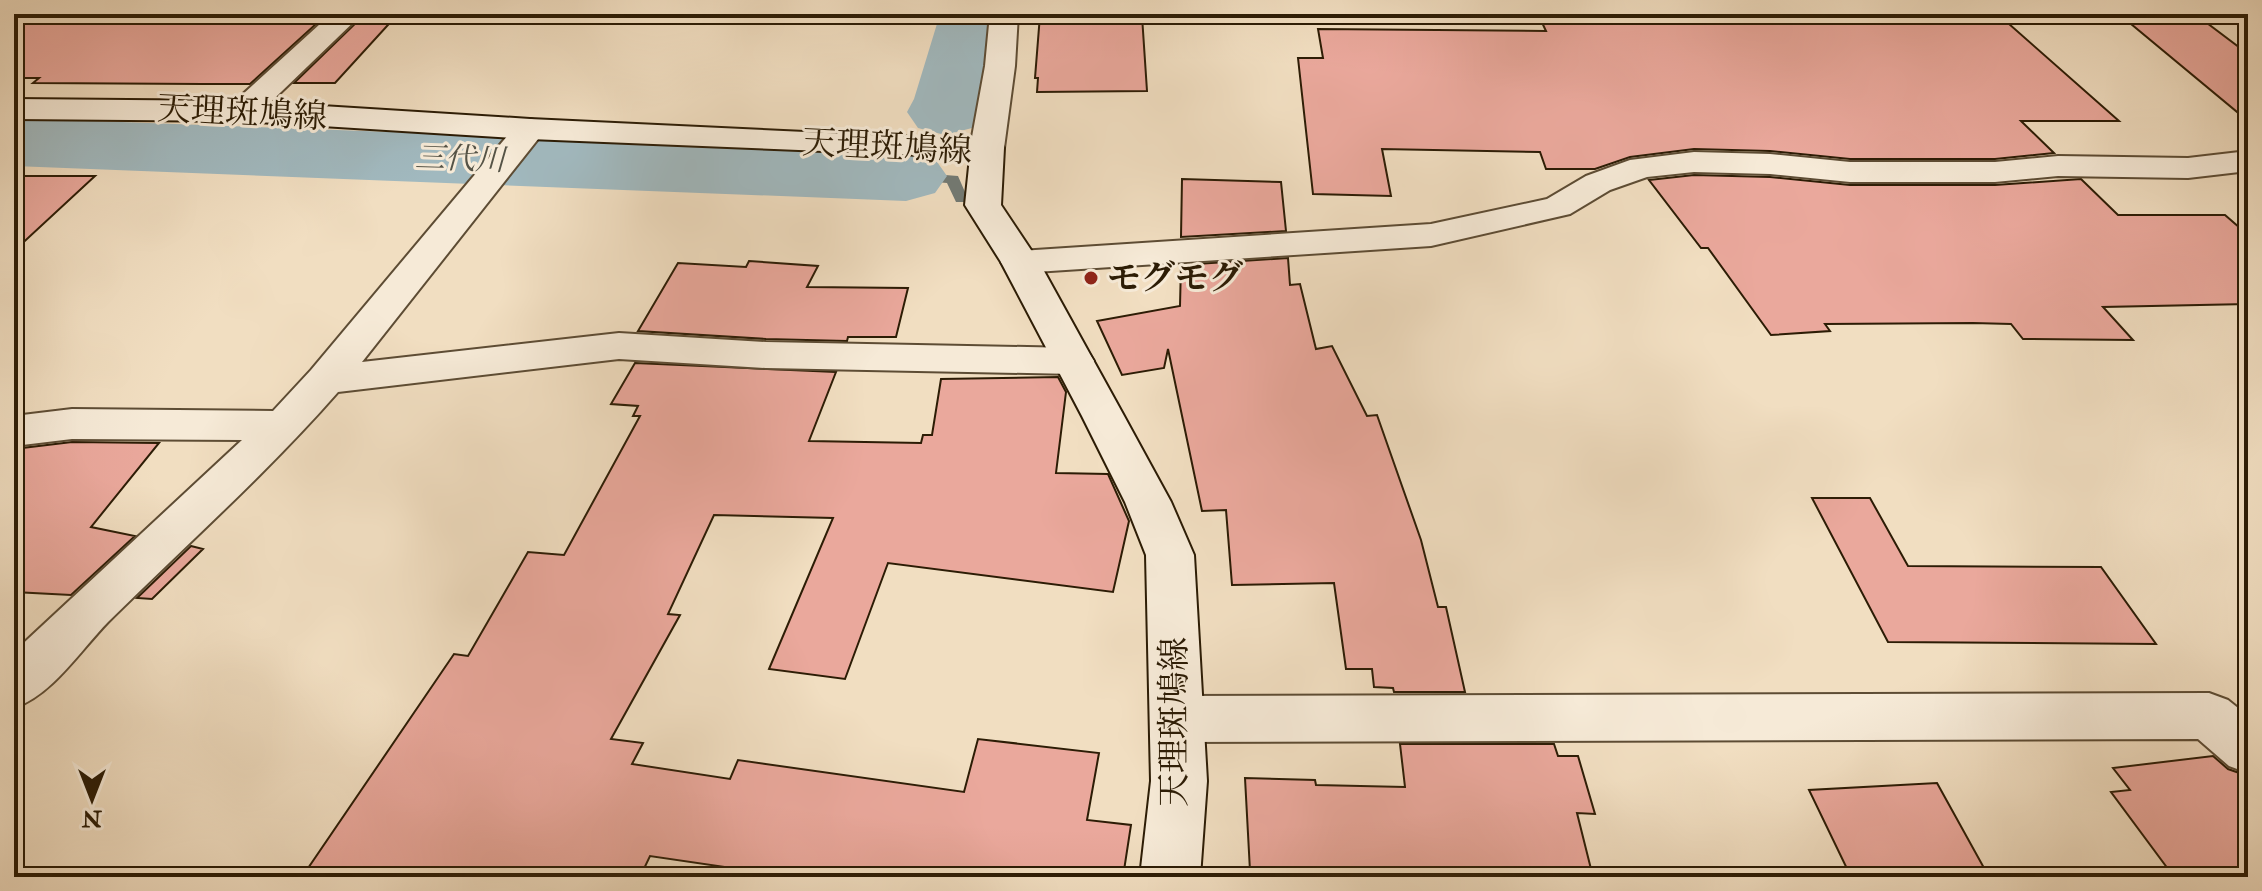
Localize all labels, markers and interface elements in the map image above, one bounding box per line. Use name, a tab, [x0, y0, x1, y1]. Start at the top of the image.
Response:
street label: 天理斑鳩線	[156, 87, 328, 139]
street label: 天理斑鳩線	[801, 121, 973, 173]
water label: 三代川	[414, 139, 509, 179]
place label: モグモグ	[1107, 257, 1243, 300]
marker: モグモグ	[1082, 269, 1100, 287]
street label: 天理斑鳩線	[1153, 637, 1196, 807]
north arrow	[52, 759, 132, 839]
text: N	[82, 804, 103, 832]

